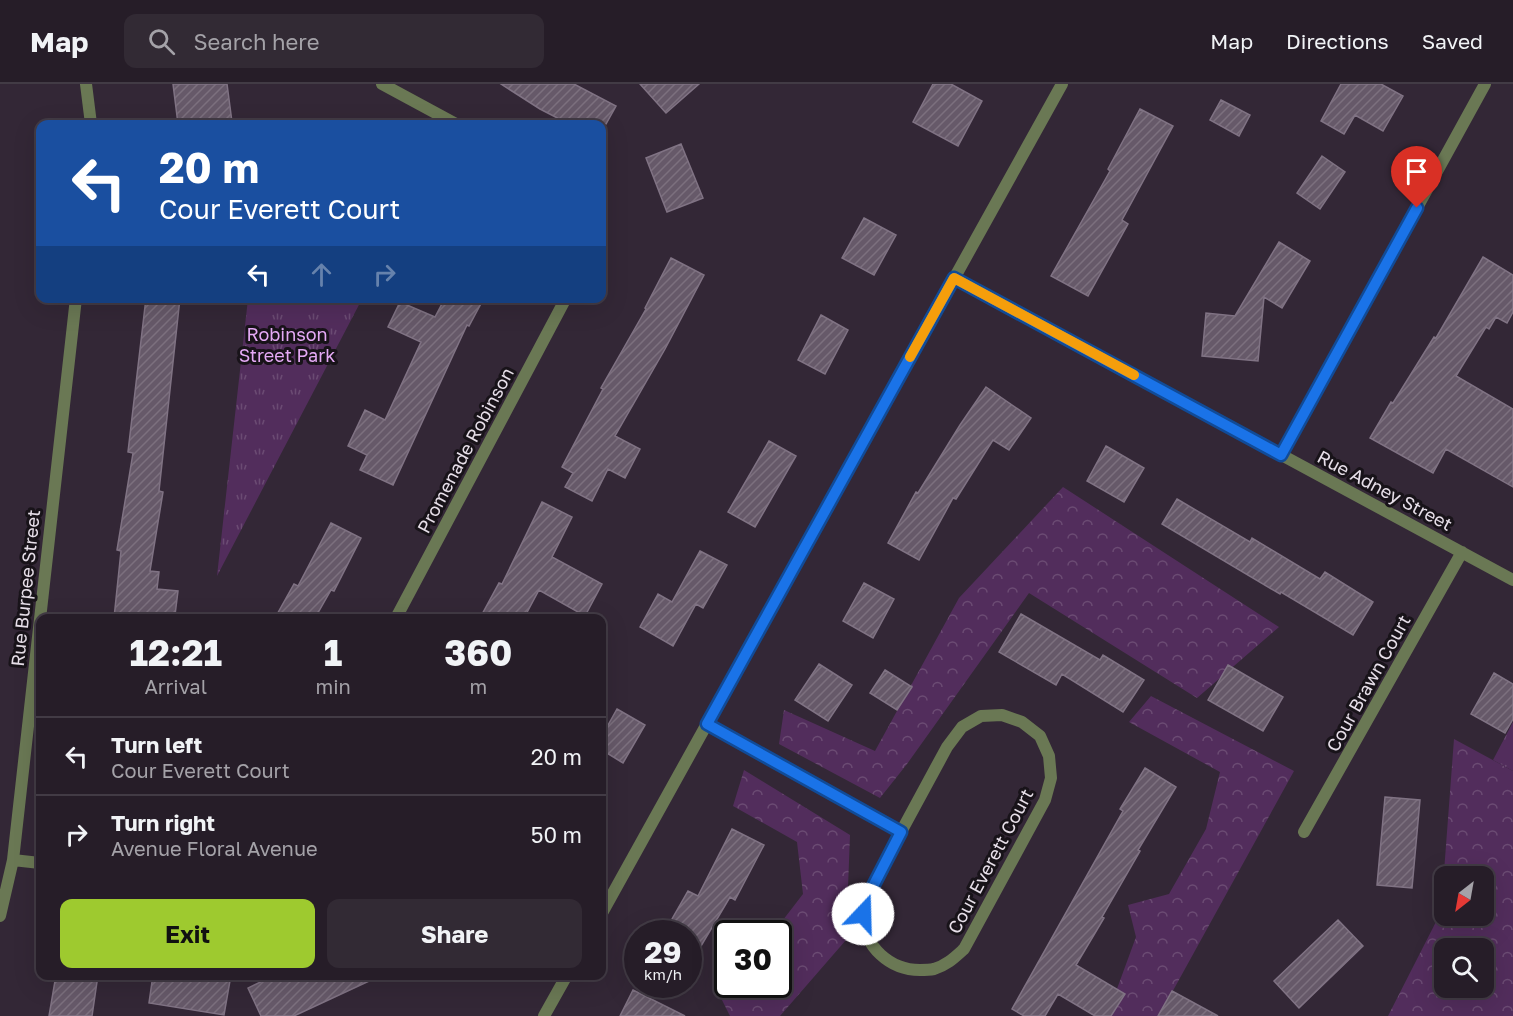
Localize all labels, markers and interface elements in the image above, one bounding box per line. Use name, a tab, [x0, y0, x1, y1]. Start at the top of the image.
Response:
search box	[124, 14, 544, 68]
text: Map	[30, 25, 88, 58]
icon: search	[145, 25, 178, 58]
text: Search here	[193, 28, 319, 55]
text: Map	[1210, 28, 1253, 54]
text: Directions	[1286, 28, 1389, 54]
text: Saved	[1422, 28, 1483, 54]
text: 20 m	[159, 142, 259, 192]
icon: left	[60, 144, 138, 222]
pin	[1391, 146, 1442, 208]
icon: arrive	[1400, 155, 1433, 188]
text: Cour Everett Court	[159, 193, 400, 225]
icon: left	[242, 258, 275, 291]
icon: ahead	[305, 258, 338, 291]
icon: right	[368, 258, 401, 291]
park label: Robinson Street Park	[239, 323, 335, 366]
street label: Promenade Robinson	[412, 363, 518, 537]
street label: Rue Adney Street	[1314, 445, 1456, 535]
street label: Rue Burpee Street	[6, 509, 44, 667]
street label: Cour Brawn Court	[1321, 611, 1415, 755]
text: 12:21	[129, 631, 222, 674]
text: 1	[324, 631, 342, 674]
text: 360	[444, 631, 513, 674]
text: Arrival	[144, 674, 207, 698]
text: min	[315, 674, 351, 698]
text: m	[470, 674, 487, 698]
text: Turn left	[111, 731, 202, 758]
icon: left	[60, 740, 93, 773]
text: 20 m	[531, 743, 582, 770]
text: Cour Everett Court	[111, 758, 290, 782]
street label: Cour Everett Court	[943, 785, 1037, 937]
text: Turn right	[111, 809, 215, 836]
icon: right	[60, 818, 93, 851]
text: 50 m	[531, 821, 582, 848]
text: Avenue Floral Avenue	[111, 836, 318, 860]
north arrow	[1434, 866, 1494, 926]
map controls	[1434, 866, 1494, 998]
position arrow	[831, 882, 895, 946]
button: Exit	[60, 899, 315, 968]
button: Share	[327, 899, 582, 968]
speed limit sign: 30	[714, 920, 792, 998]
text: 29	[644, 934, 682, 970]
button: search	[1434, 938, 1494, 998]
text: km/h	[644, 965, 682, 983]

